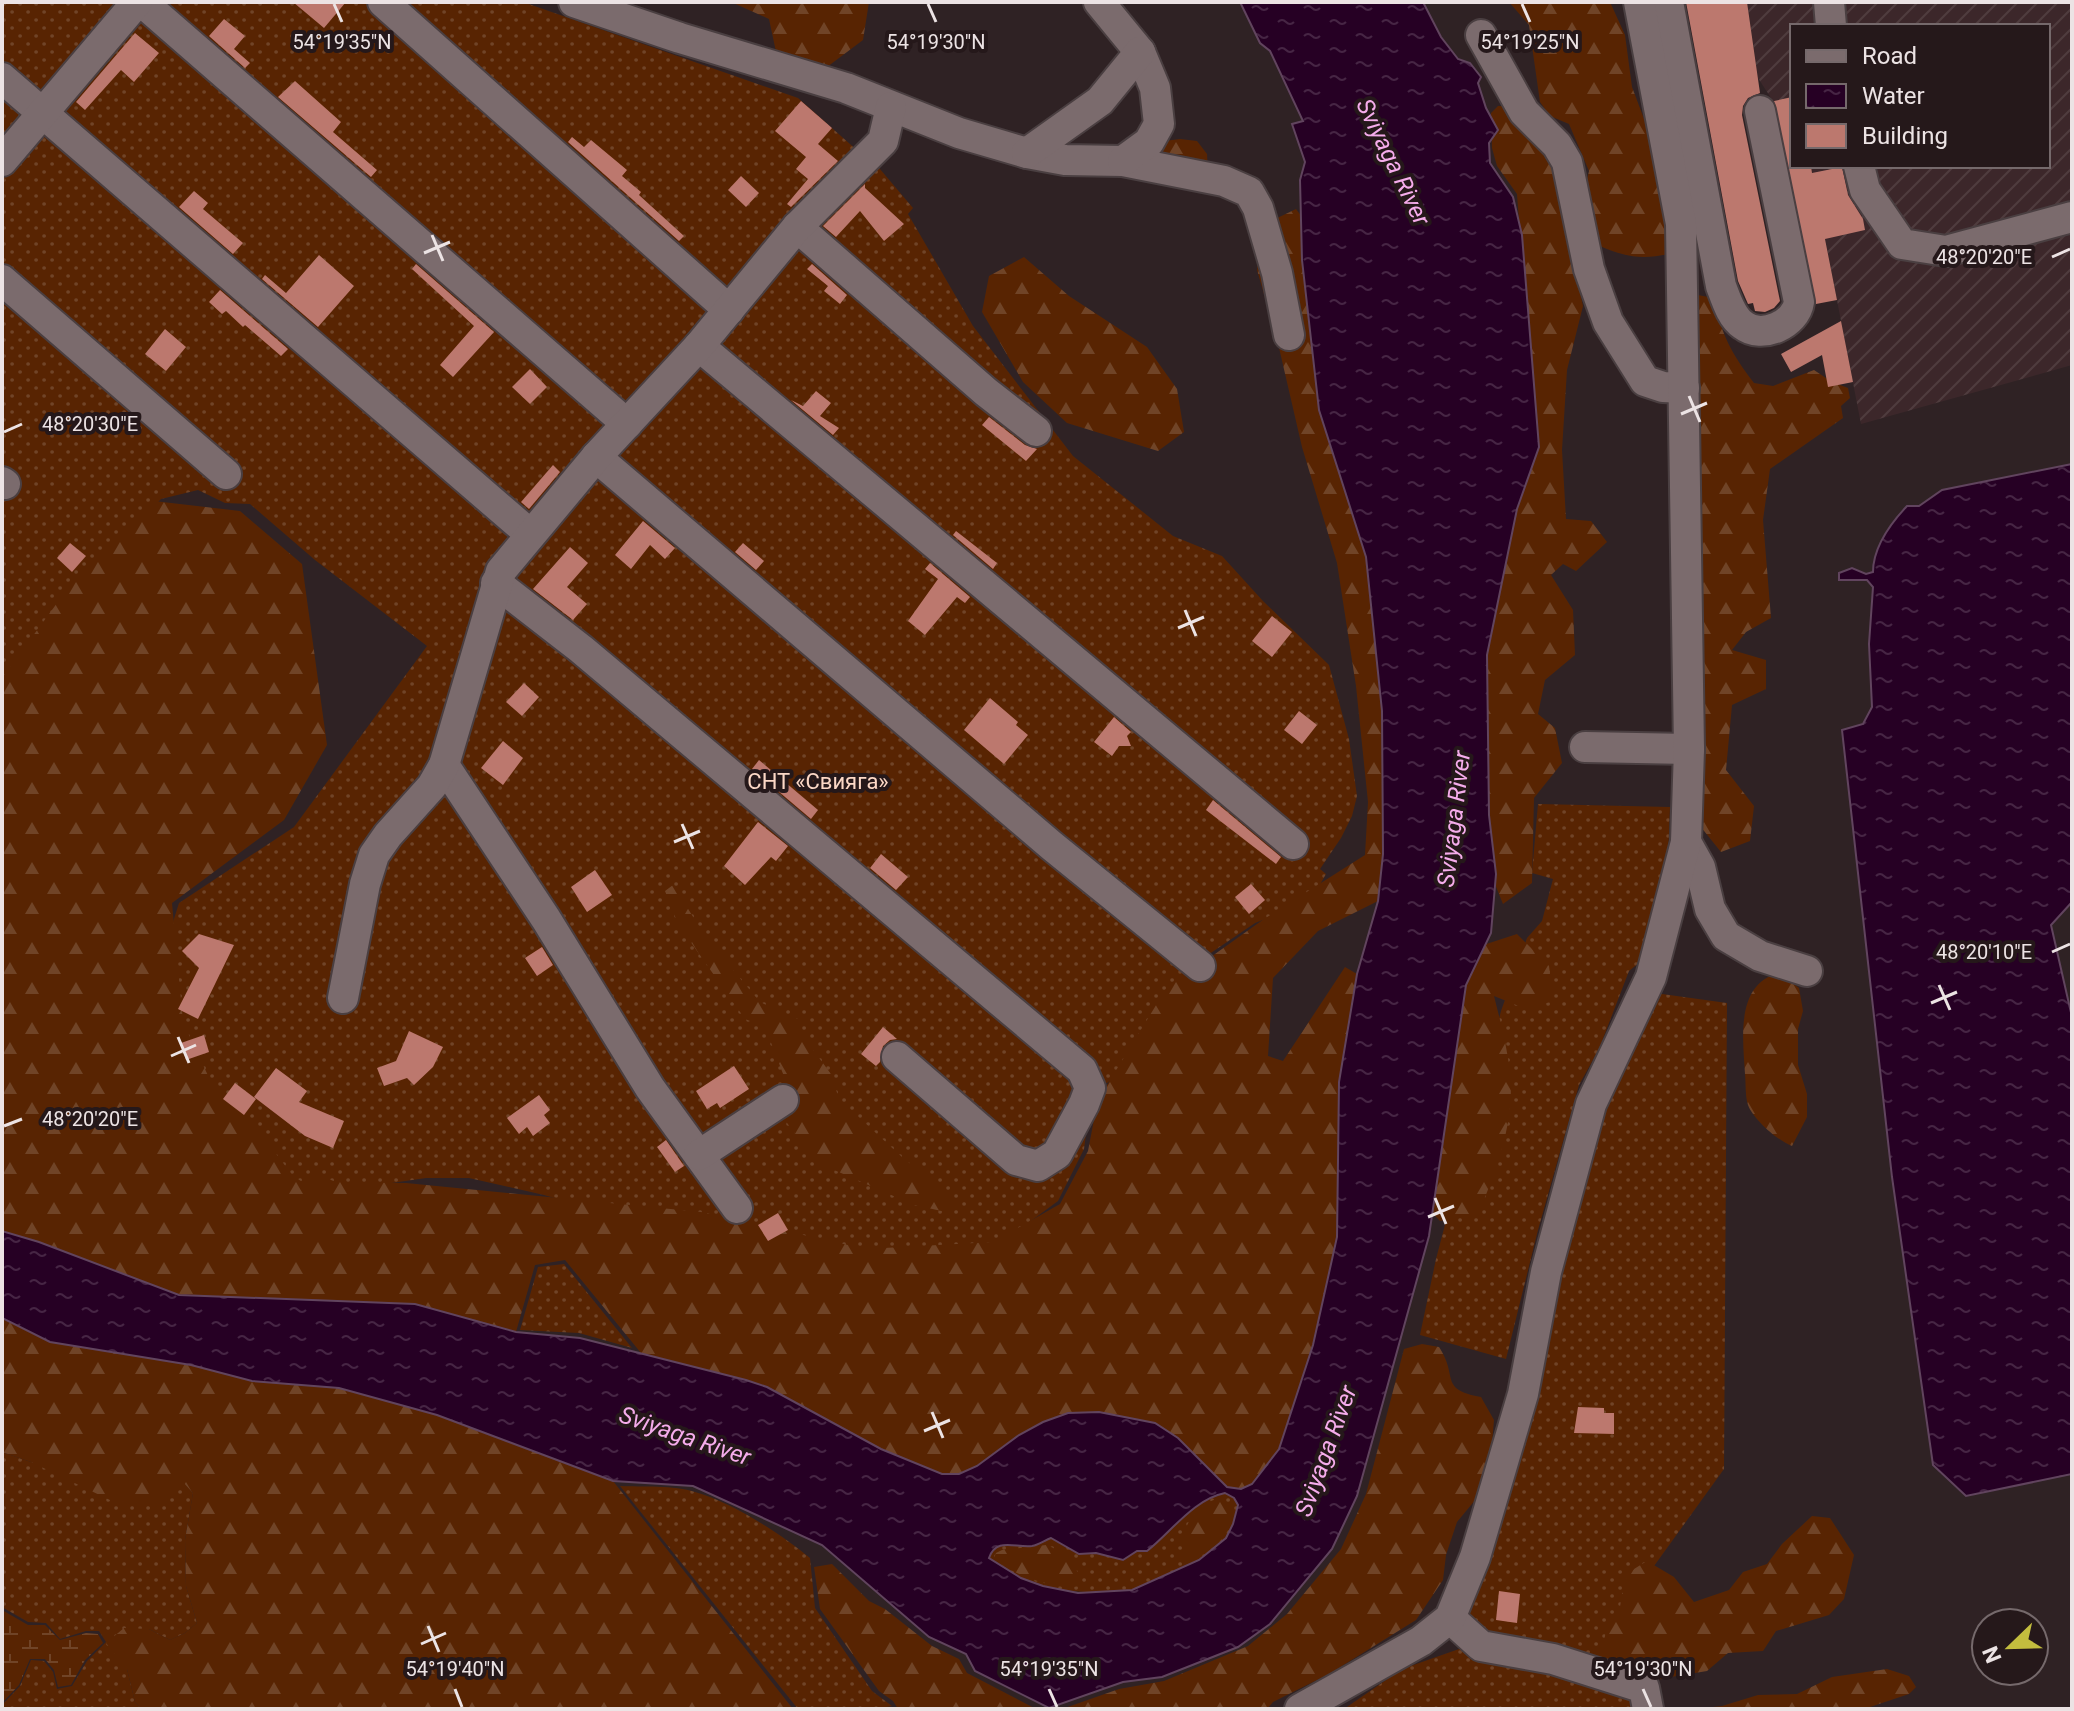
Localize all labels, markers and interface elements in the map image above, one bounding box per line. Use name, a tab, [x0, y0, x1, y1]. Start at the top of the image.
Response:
legend	[1790, 24, 2050, 168]
text: 54°19'35"N	[292, 30, 392, 54]
text: 54°19'30"N	[886, 30, 986, 54]
text: 54°19'25"N	[1480, 30, 1580, 54]
text: Road	[1862, 42, 1917, 70]
text: Water	[1862, 82, 1925, 110]
water label: Sviyaga River	[1350, 94, 1436, 231]
text: Building	[1862, 122, 1948, 150]
text: 48°20'20"E	[1936, 245, 2032, 269]
text: 48°20'30"E	[42, 412, 138, 436]
water label: Sviyaga River	[1432, 748, 1476, 889]
park label: СНТ «Свияга»	[747, 769, 889, 794]
text: 48°20'10"E	[1936, 940, 2032, 964]
text: 48°20'20"E	[42, 1107, 138, 1131]
water label: Sviyaga River	[1289, 1381, 1363, 1520]
water label: Sviyaga River	[616, 1400, 756, 1472]
north arrow	[1970, 1607, 2050, 1687]
text: N	[1978, 1643, 2007, 1667]
text: 54°19'40"N	[405, 1657, 505, 1681]
text: 54°19'35"N	[999, 1657, 1099, 1681]
text: 54°19'30"N	[1593, 1657, 1693, 1681]

